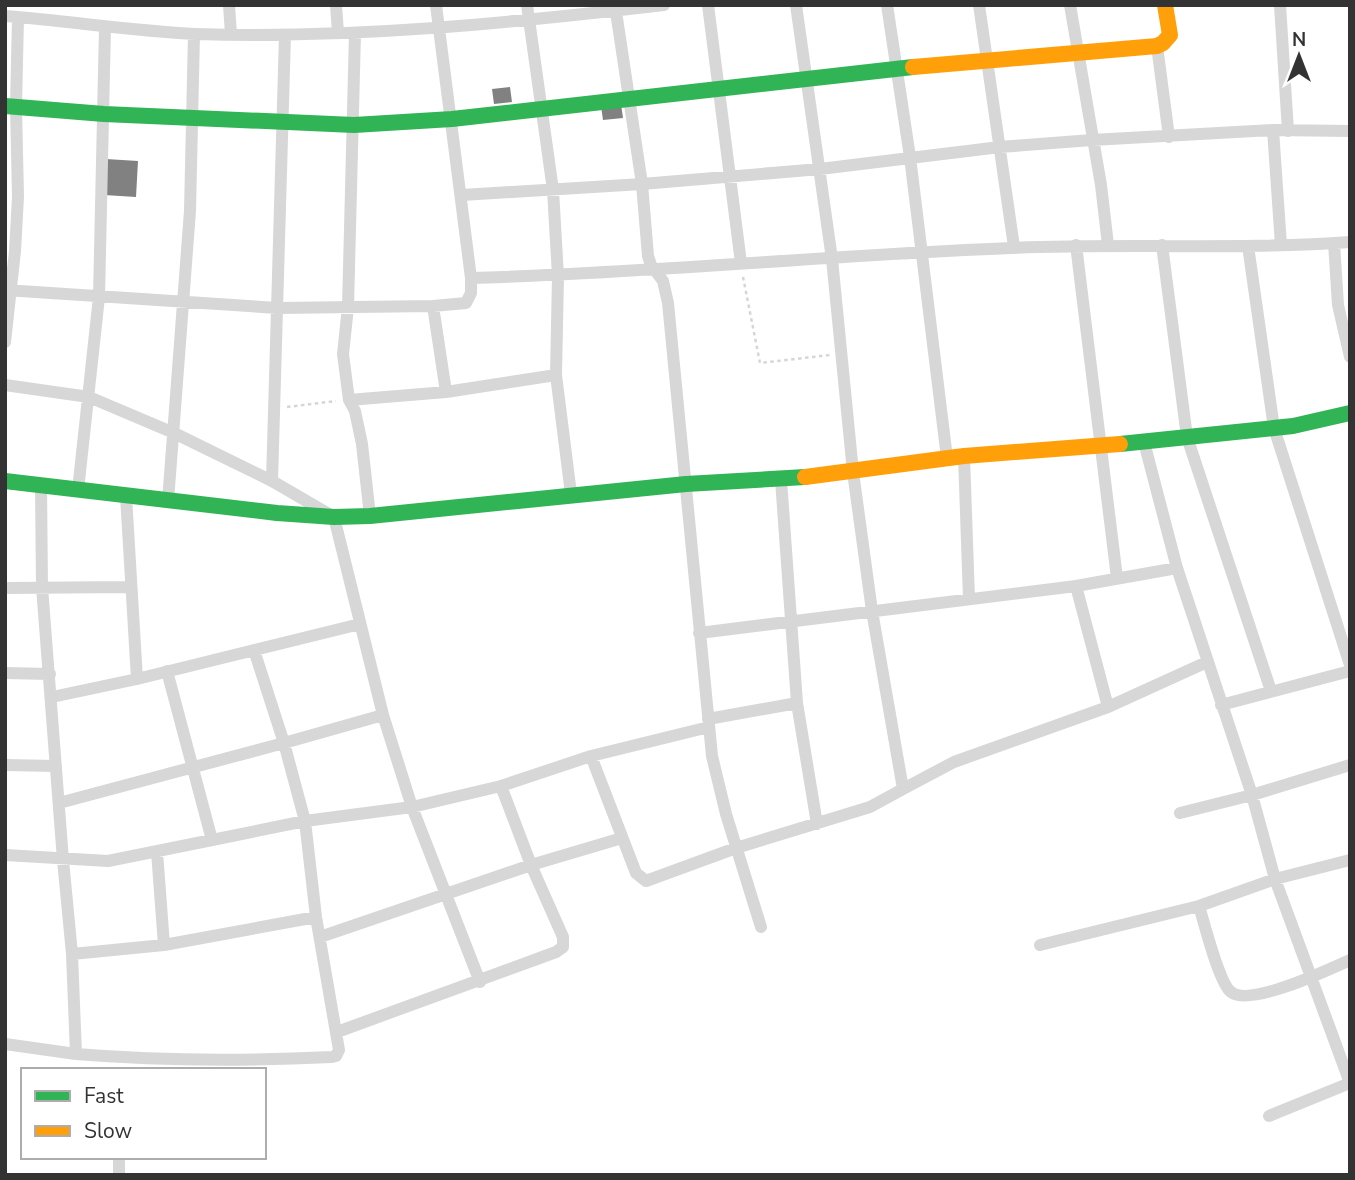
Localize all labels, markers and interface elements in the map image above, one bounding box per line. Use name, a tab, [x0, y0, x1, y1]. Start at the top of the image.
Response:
north arrow	[1264, 21, 1334, 91]
text: N	[1292, 27, 1306, 53]
legend	[21, 1068, 266, 1159]
text: Fast	[84, 1082, 124, 1110]
text: Slow	[84, 1117, 133, 1145]

